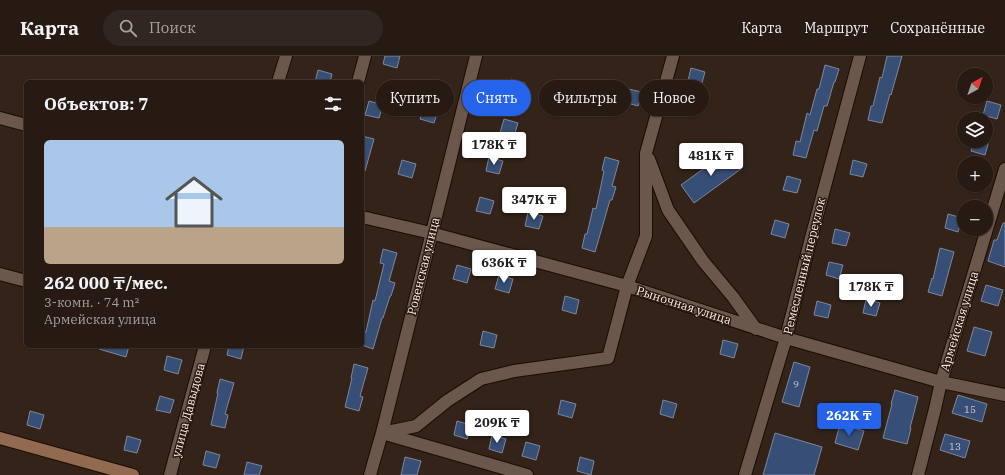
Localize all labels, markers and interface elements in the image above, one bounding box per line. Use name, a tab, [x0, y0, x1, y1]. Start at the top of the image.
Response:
search box	[103, 10, 383, 46]
text: Карта	[20, 16, 79, 40]
icon: search	[117, 17, 139, 39]
text: Поиск	[149, 18, 196, 37]
text: Карта	[741, 19, 782, 37]
text: Маршрут	[804, 19, 868, 37]
text: Сохранённые	[890, 19, 985, 37]
north arrow	[957, 68, 993, 104]
map controls	[957, 68, 993, 236]
chip: Купить	[376, 80, 454, 116]
chip: Снять	[462, 80, 531, 116]
chip: Фильтры	[539, 80, 631, 116]
chip: Новое	[639, 80, 709, 116]
text: Объектов: 7	[44, 93, 148, 115]
icon: filters	[322, 93, 344, 115]
button: layers	[957, 112, 993, 148]
pin: 178K ₸	[461, 132, 527, 166]
text: 178K ₸	[471, 136, 517, 153]
pin: 481K ₸	[678, 143, 744, 177]
text: 481K ₸	[688, 147, 734, 164]
button: +	[957, 156, 993, 192]
icon: home	[158, 166, 230, 238]
pin: 347K ₸	[501, 187, 567, 221]
text: 347K ₸	[511, 191, 557, 208]
street label: Ремесленный переулок	[780, 196, 828, 336]
button: −	[957, 200, 993, 236]
street label: Ровенская улица	[404, 215, 442, 316]
pin: 636K ₸	[471, 250, 537, 284]
text: 636K ₸	[481, 254, 527, 271]
street label: Армейская улица	[937, 269, 981, 373]
text: 262 000 ₸/мес.	[44, 272, 168, 294]
pin: 178K ₸	[838, 274, 904, 308]
text: 178K ₸	[848, 278, 894, 295]
street label: Рыночная улица	[635, 283, 734, 328]
text: 3-комн. · 74 m²	[44, 294, 139, 311]
text: Армейская улица	[44, 311, 156, 328]
street label: улица Давыдова	[168, 361, 208, 459]
house number: 9	[793, 378, 799, 391]
pin: 262K ₸	[816, 403, 882, 437]
house number: 15	[964, 403, 976, 416]
text: 262K ₸	[826, 407, 872, 424]
pin: 209K ₸	[464, 410, 530, 444]
text: 209K ₸	[474, 414, 520, 431]
house number: 13	[949, 440, 961, 453]

